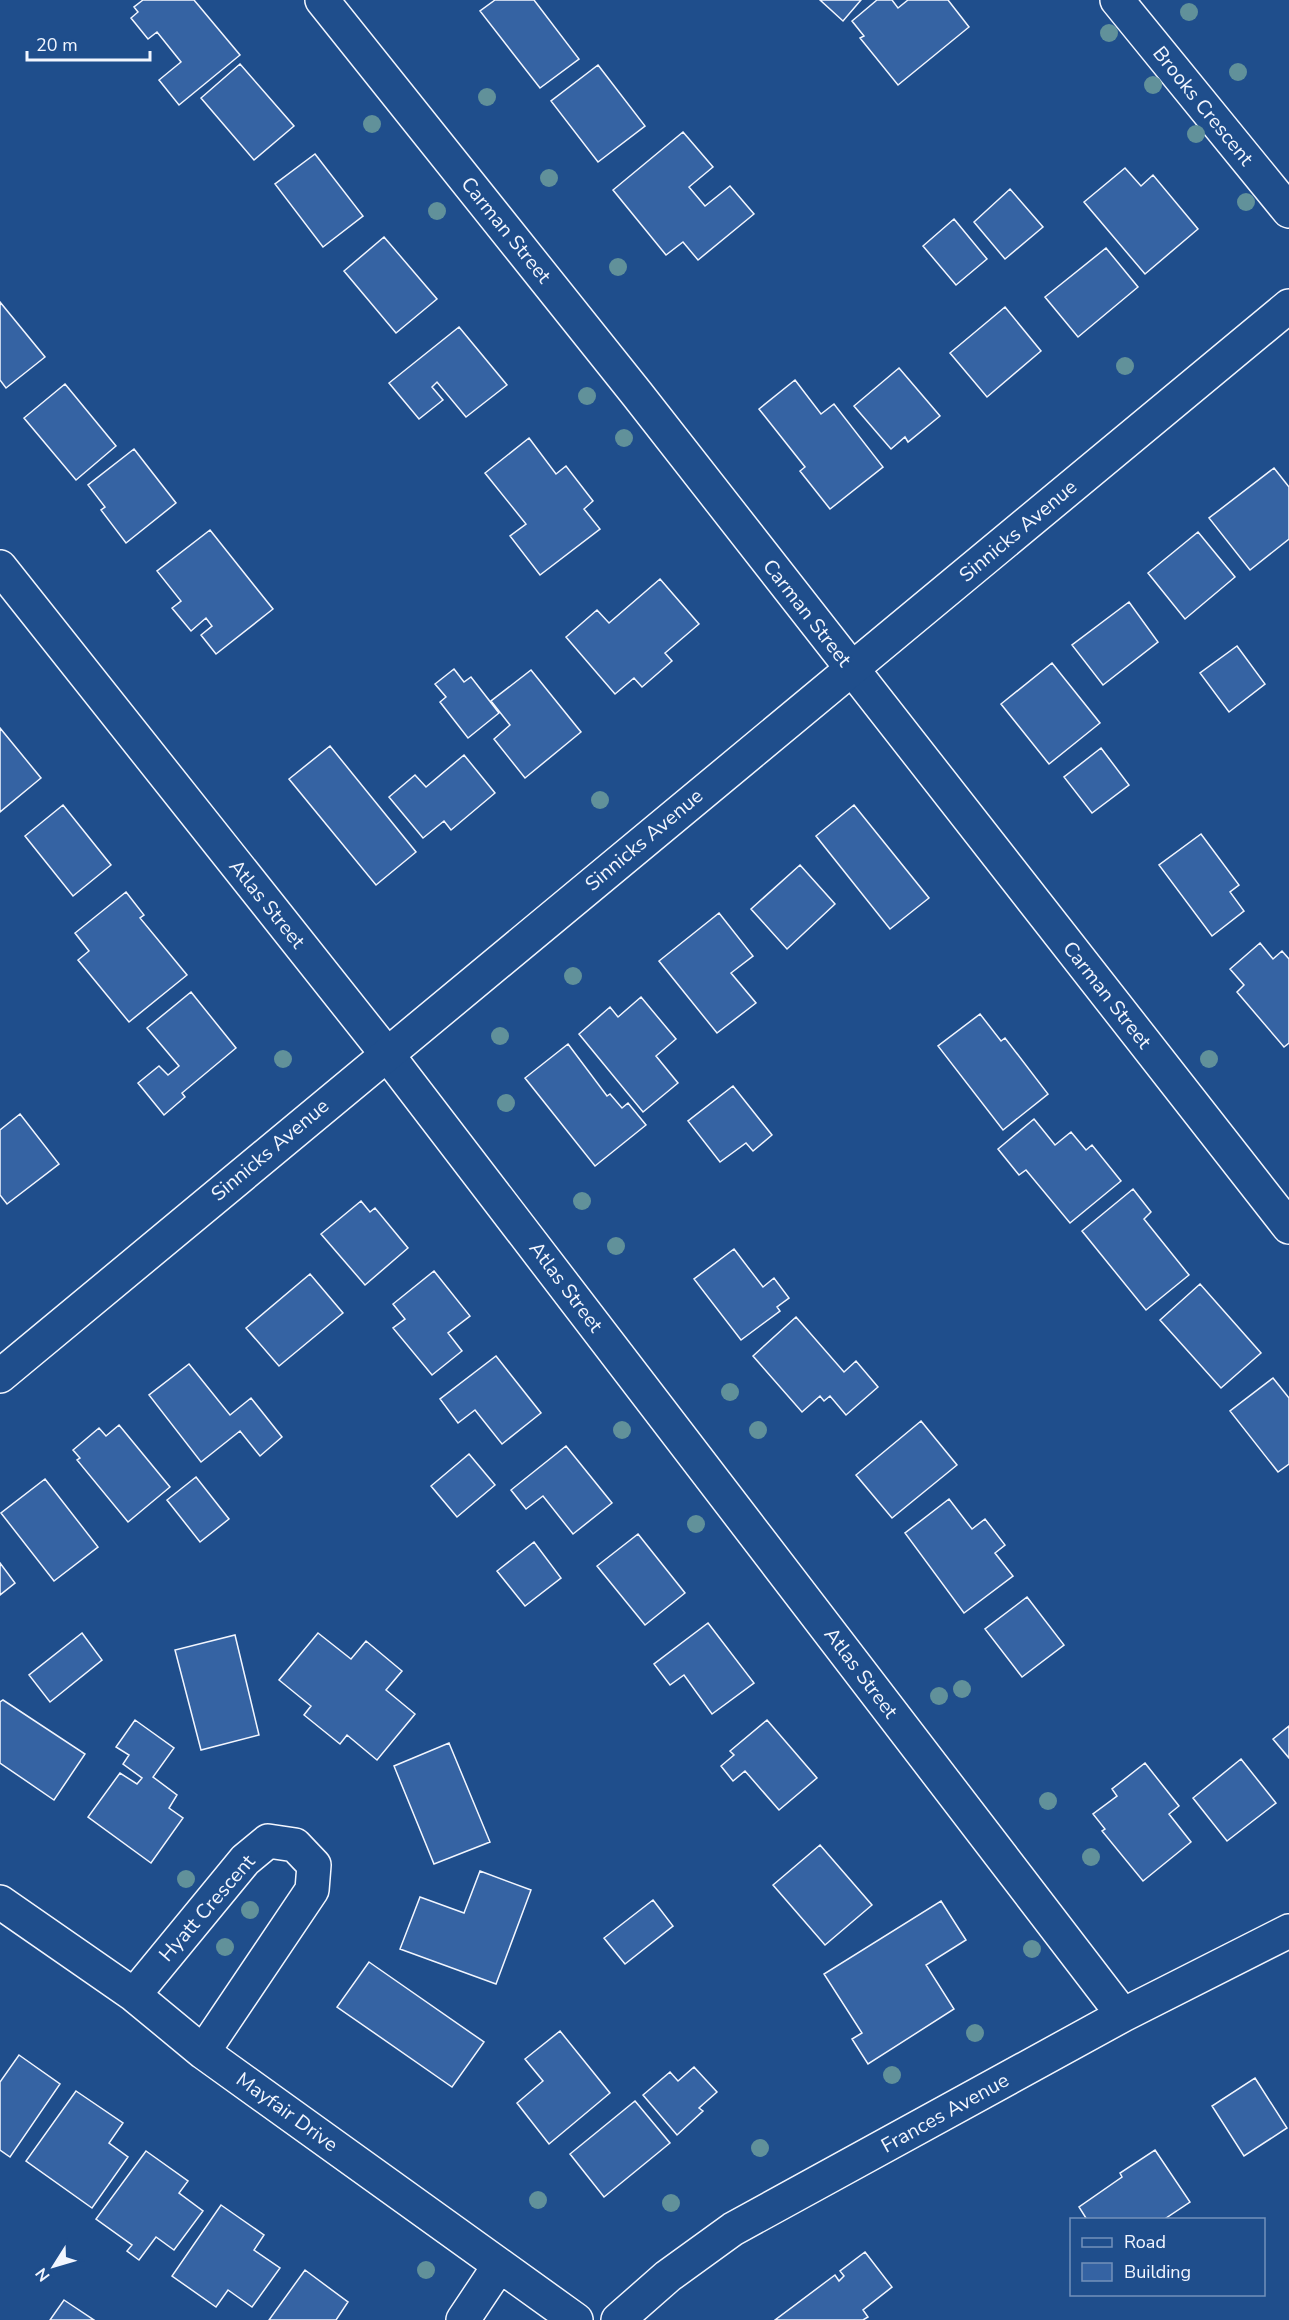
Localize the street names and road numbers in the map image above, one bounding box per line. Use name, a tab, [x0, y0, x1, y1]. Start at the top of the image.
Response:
street label: Brooks Crescent	[1147, 41, 1260, 172]
street label: Carman Street	[455, 171, 558, 290]
street label: Sinnicks Avenue	[953, 474, 1083, 588]
street label: Carman Street	[756, 554, 858, 673]
street label: Sinnicks Avenue	[579, 783, 709, 897]
street label: Atlas Street	[223, 854, 312, 955]
street label: Carman Street	[1056, 936, 1158, 1055]
street label: Sinnicks Avenue	[205, 1093, 335, 1207]
street label: Atlas Street	[523, 1236, 610, 1339]
street label: Atlas Street	[818, 1622, 905, 1725]
street label: Hyatt Crescent	[153, 1848, 262, 1967]
street label: Mayfair Drive	[231, 2066, 343, 2158]
street label: Frances Avenue	[876, 2067, 1014, 2159]

